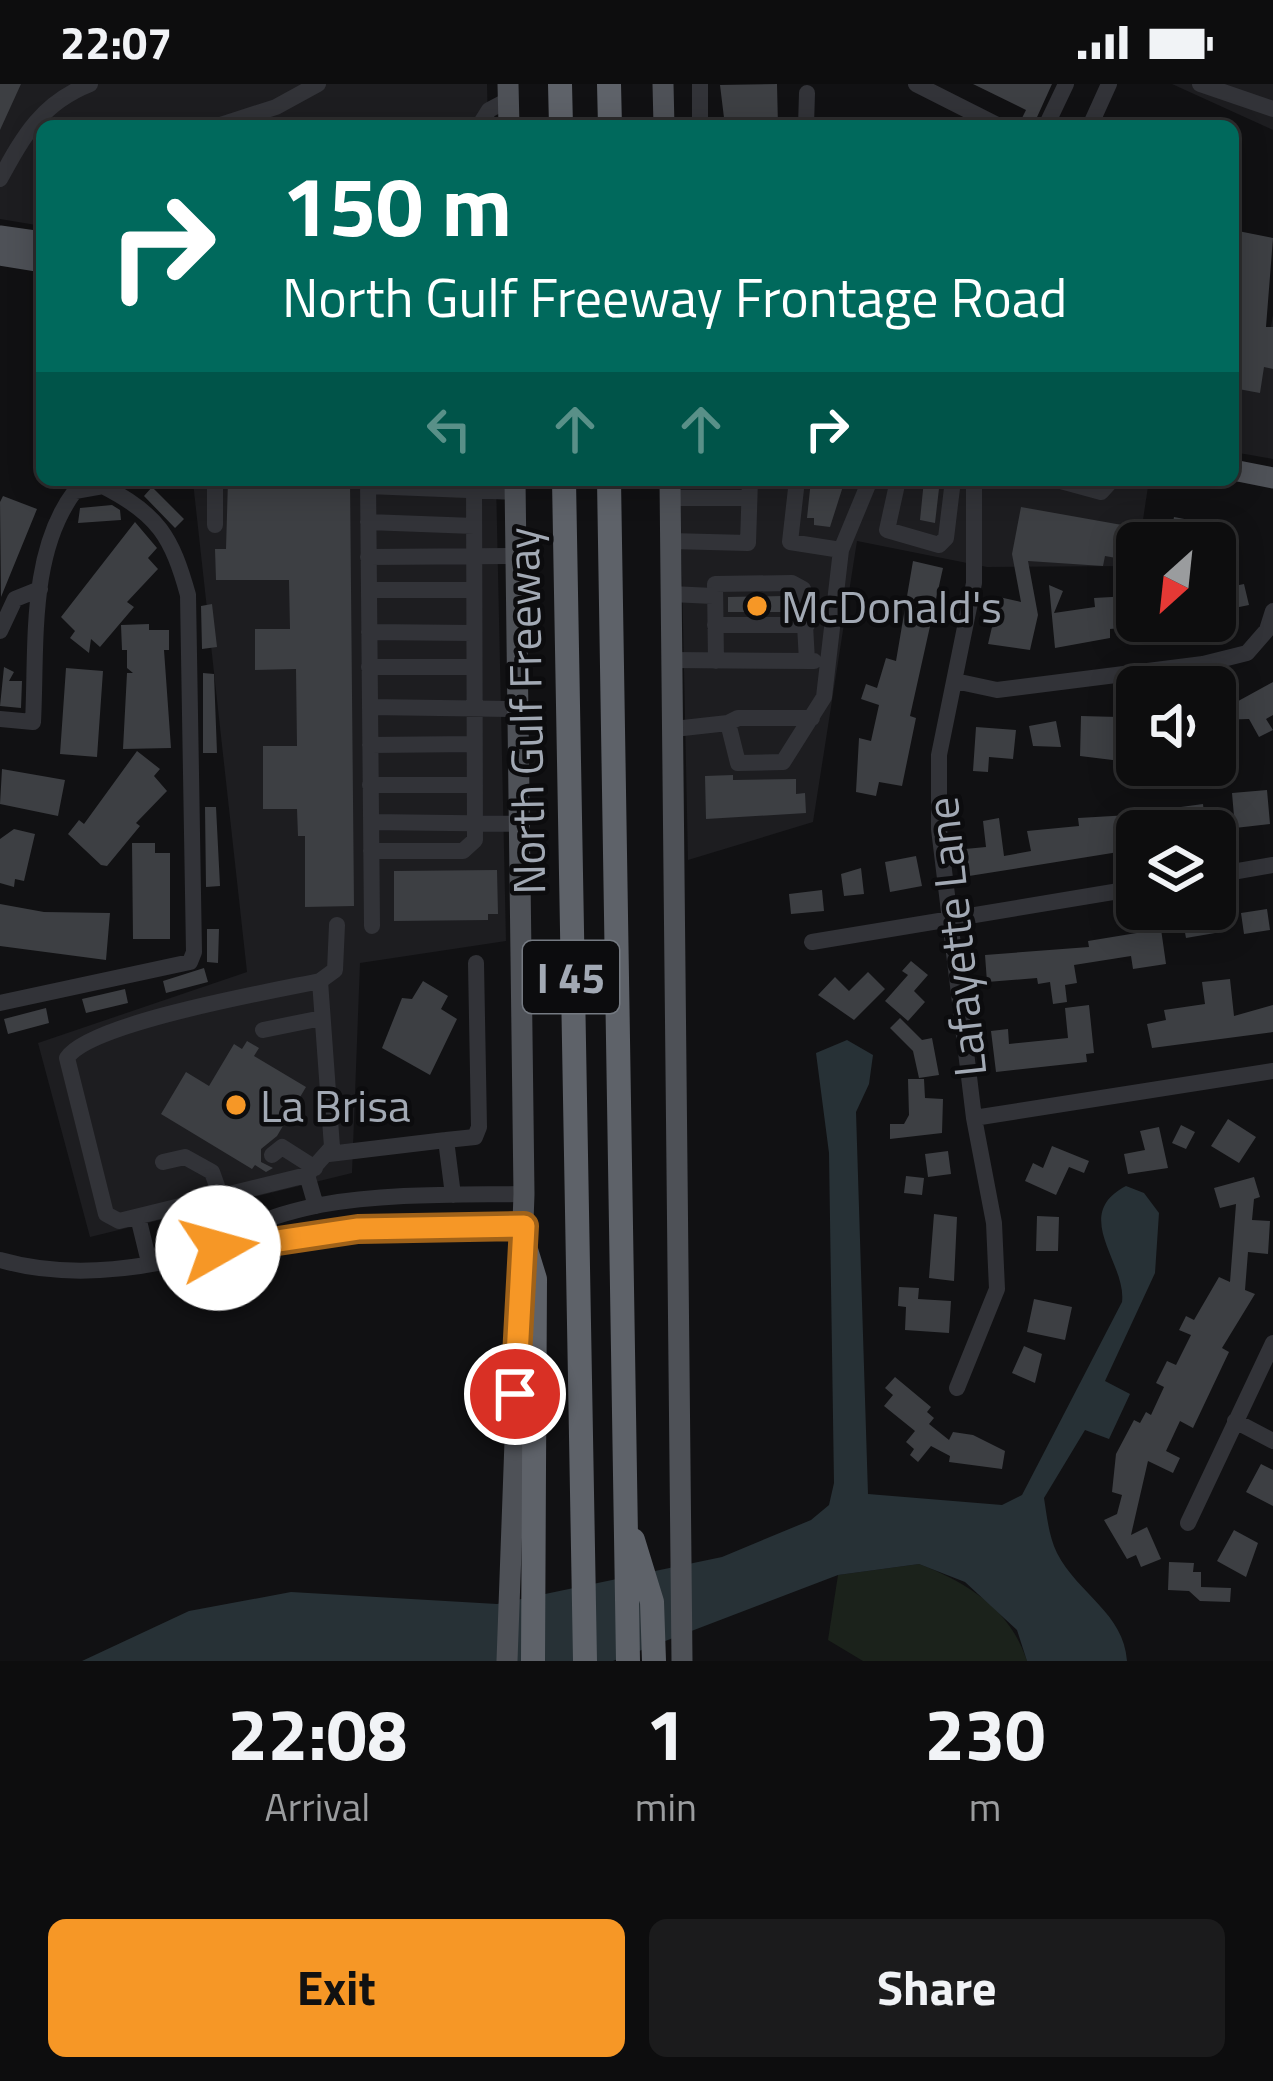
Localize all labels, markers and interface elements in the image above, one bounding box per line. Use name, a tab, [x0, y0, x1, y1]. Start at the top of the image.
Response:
text: 22:07	[60, 8, 172, 76]
text: 150 m	[282, 141, 512, 269]
icon: right	[84, 168, 240, 324]
text: North Gulf Freeway Frontage Road	[282, 256, 1067, 338]
icon: left	[416, 396, 482, 462]
icon: ahead	[542, 396, 608, 462]
icon: ahead	[668, 396, 734, 462]
icon: right	[794, 396, 860, 462]
north arrow	[1116, 522, 1236, 642]
map controls	[1116, 522, 1236, 930]
street label: North Gulf Freeway	[488, 527, 562, 895]
place label: McDonald's	[781, 572, 1002, 640]
marker: McDonald's	[744, 593, 770, 619]
button: sound	[1116, 666, 1236, 786]
street label: Lafayette Lane	[907, 794, 1003, 1080]
button: layers	[1116, 810, 1236, 930]
road number: I 45	[523, 941, 619, 1013]
place label: La Brisa	[260, 1071, 411, 1139]
marker: La Brisa	[223, 1092, 249, 1118]
position arrow	[155, 1185, 281, 1311]
pin	[464, 1343, 566, 1445]
icon: arrive	[482, 1361, 548, 1427]
text: 22:08	[228, 1678, 407, 1788]
text: 1	[646, 1678, 686, 1788]
text: 230	[924, 1678, 1045, 1788]
text: Arrival	[265, 1777, 370, 1836]
text: min	[635, 1777, 697, 1836]
text: m	[969, 1777, 1001, 1836]
button: Exit	[48, 1919, 625, 2057]
button: Share	[649, 1919, 1225, 2057]

